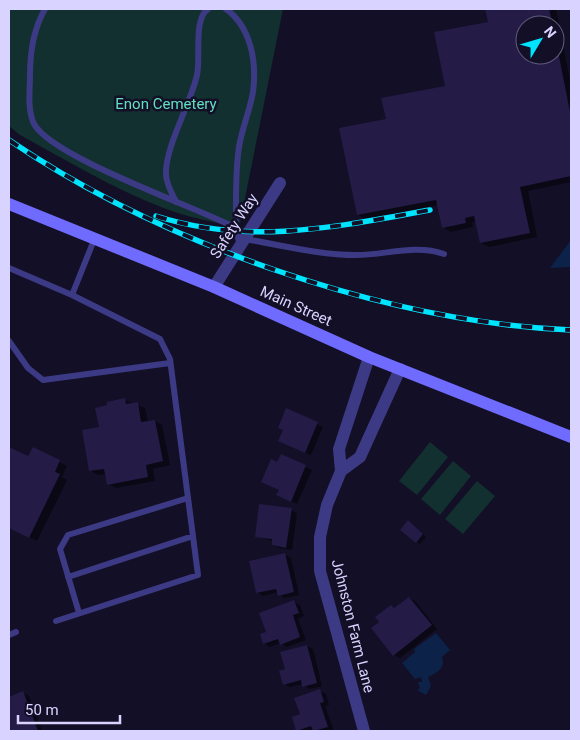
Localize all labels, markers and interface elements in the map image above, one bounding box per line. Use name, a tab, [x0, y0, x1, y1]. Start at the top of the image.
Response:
north arrow	[515, 15, 565, 65]
text: N	[541, 23, 560, 41]
park label: Enon Cemetery	[115, 95, 217, 113]
street label: Safety Way	[206, 190, 262, 262]
street label: Main Street	[257, 282, 335, 330]
street label: Johnston Farm Lane	[328, 557, 378, 695]
scale bar	[18, 692, 120, 724]
text: 50 m	[25, 701, 59, 719]

